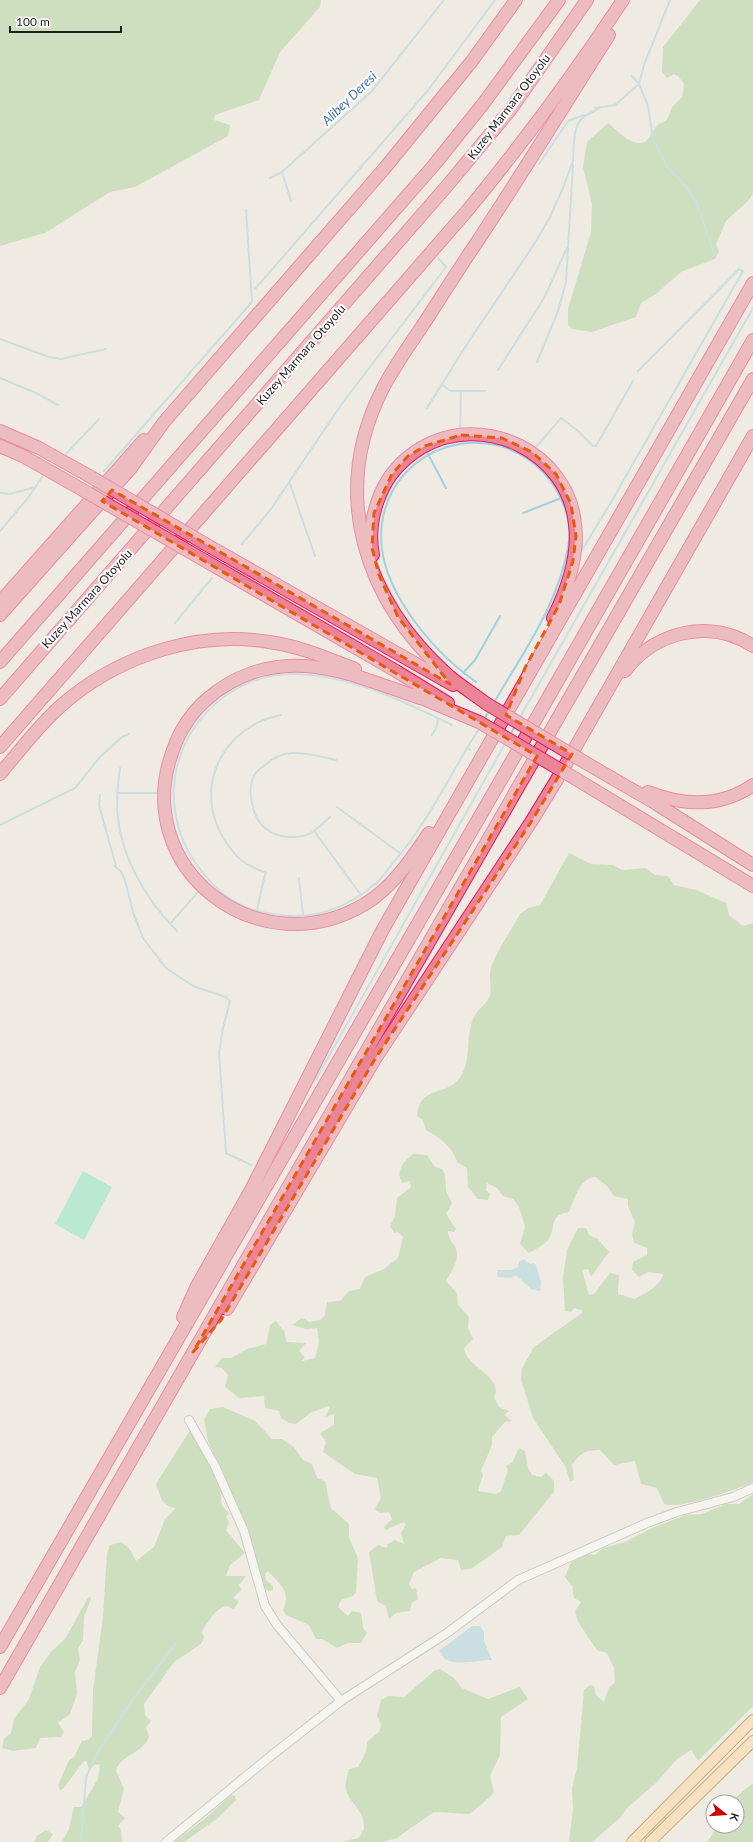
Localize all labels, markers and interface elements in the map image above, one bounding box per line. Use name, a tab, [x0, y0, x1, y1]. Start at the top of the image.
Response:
scale bar	[10, 8, 121, 34]
text: 100 m	[16, 14, 50, 29]
street label: Kuzey Marmara Otoyolu	[464, 51, 553, 162]
water label: Alibey Deresi	[318, 68, 380, 129]
street label: Kuzey Marmara Otoyolu	[253, 301, 348, 408]
street label: Kuzey Marmara Otoyolu	[38, 546, 135, 651]
north arrow	[705, 1794, 745, 1834]
text: K	[728, 1812, 742, 1823]

